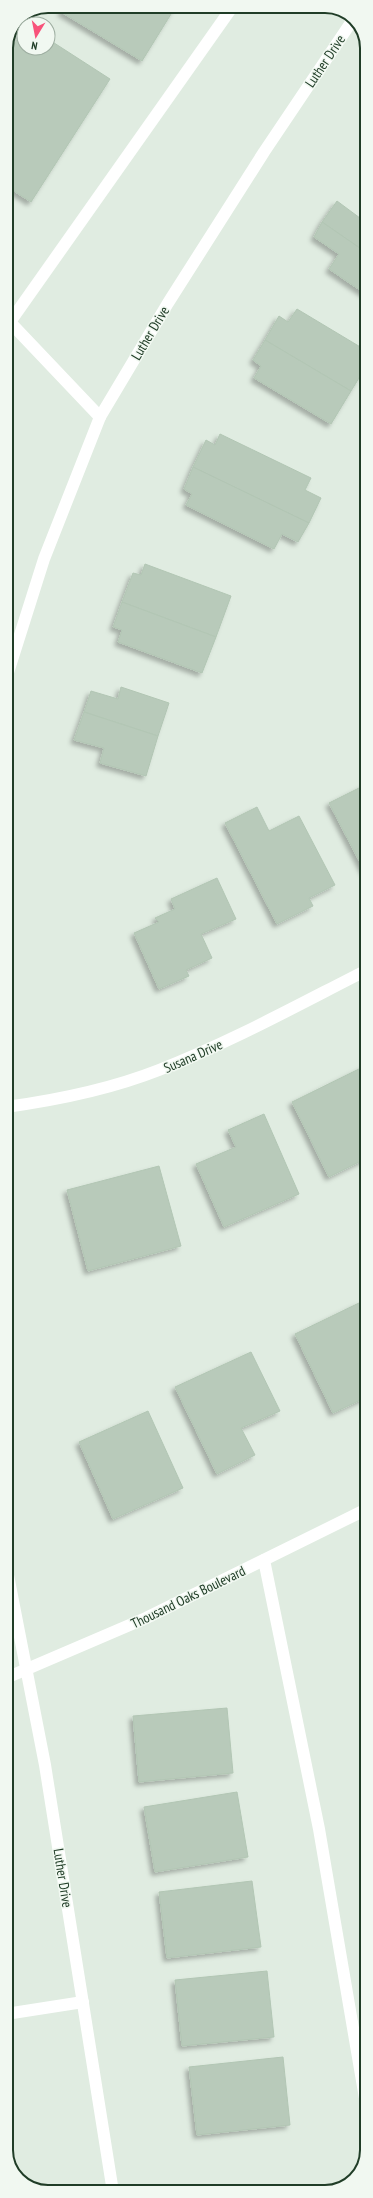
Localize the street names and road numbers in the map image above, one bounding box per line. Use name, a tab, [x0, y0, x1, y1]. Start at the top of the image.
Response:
street label: Luther Drive	[301, 31, 349, 91]
street label: Luther Drive	[127, 303, 173, 363]
street label: Susana Drive	[161, 1035, 225, 1077]
street label: Thousand Oaks Boulevard	[128, 1562, 248, 1632]
street label: Luther Drive	[49, 1847, 77, 1909]

